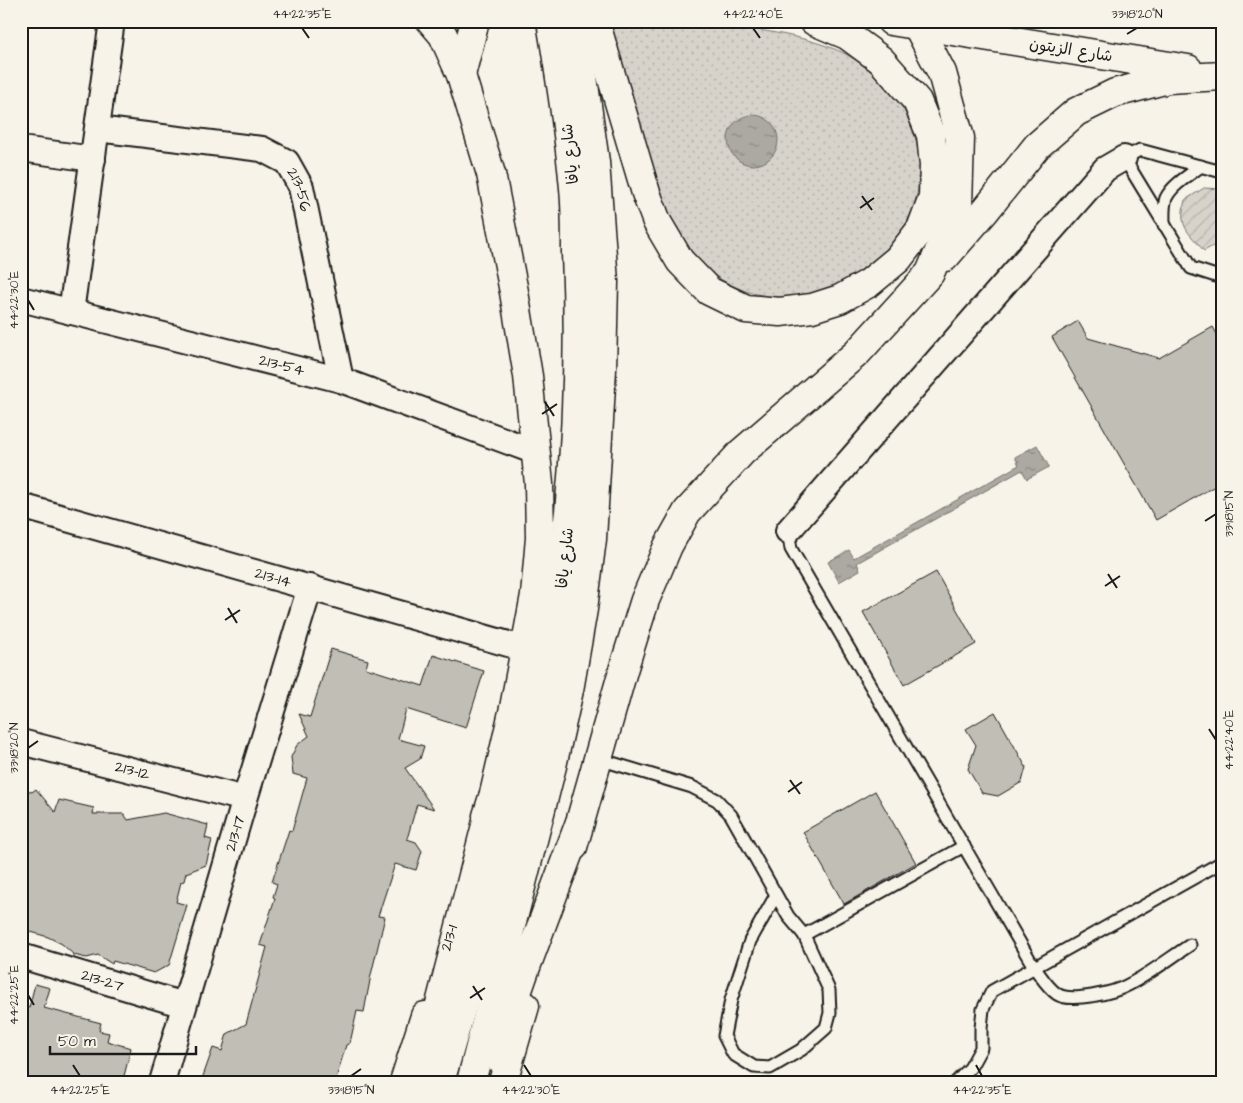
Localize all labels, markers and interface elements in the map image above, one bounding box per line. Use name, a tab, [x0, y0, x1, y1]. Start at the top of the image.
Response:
text: 44°22'35"E	[272, 6, 332, 23]
text: 44°22'40"E	[723, 6, 783, 23]
text: 33°18'20"N	[1112, 6, 1163, 23]
street label: شارع الزيتون	[1028, 33, 1114, 67]
street label: شارع يافا	[556, 122, 584, 186]
street label: 213-56	[281, 163, 317, 214]
text: 44°22'30"E	[6, 271, 23, 329]
street label: 213-54	[257, 349, 307, 381]
text: 33°18'15"N	[1221, 490, 1238, 537]
street label: شارع يافا	[551, 526, 579, 590]
street label: 213-14	[252, 562, 294, 593]
text: 44°22'40"E	[1221, 710, 1238, 770]
text: 33°18'20"N	[6, 722, 23, 773]
street label: 213-12	[113, 755, 152, 785]
street label: 213-17	[219, 813, 251, 854]
street label: 213-1	[435, 922, 463, 954]
street label: 213-27	[78, 964, 126, 997]
text: 44°22'25"E	[6, 965, 23, 1025]
scale bar	[50, 1023, 196, 1055]
text: 50 m	[58, 1031, 96, 1052]
text: 44°22'25"E	[50, 1082, 110, 1099]
text: 33°18'15"N	[328, 1082, 375, 1099]
text: 44°22'30"E	[502, 1082, 560, 1099]
text: 44°22'35"E	[952, 1082, 1012, 1099]

